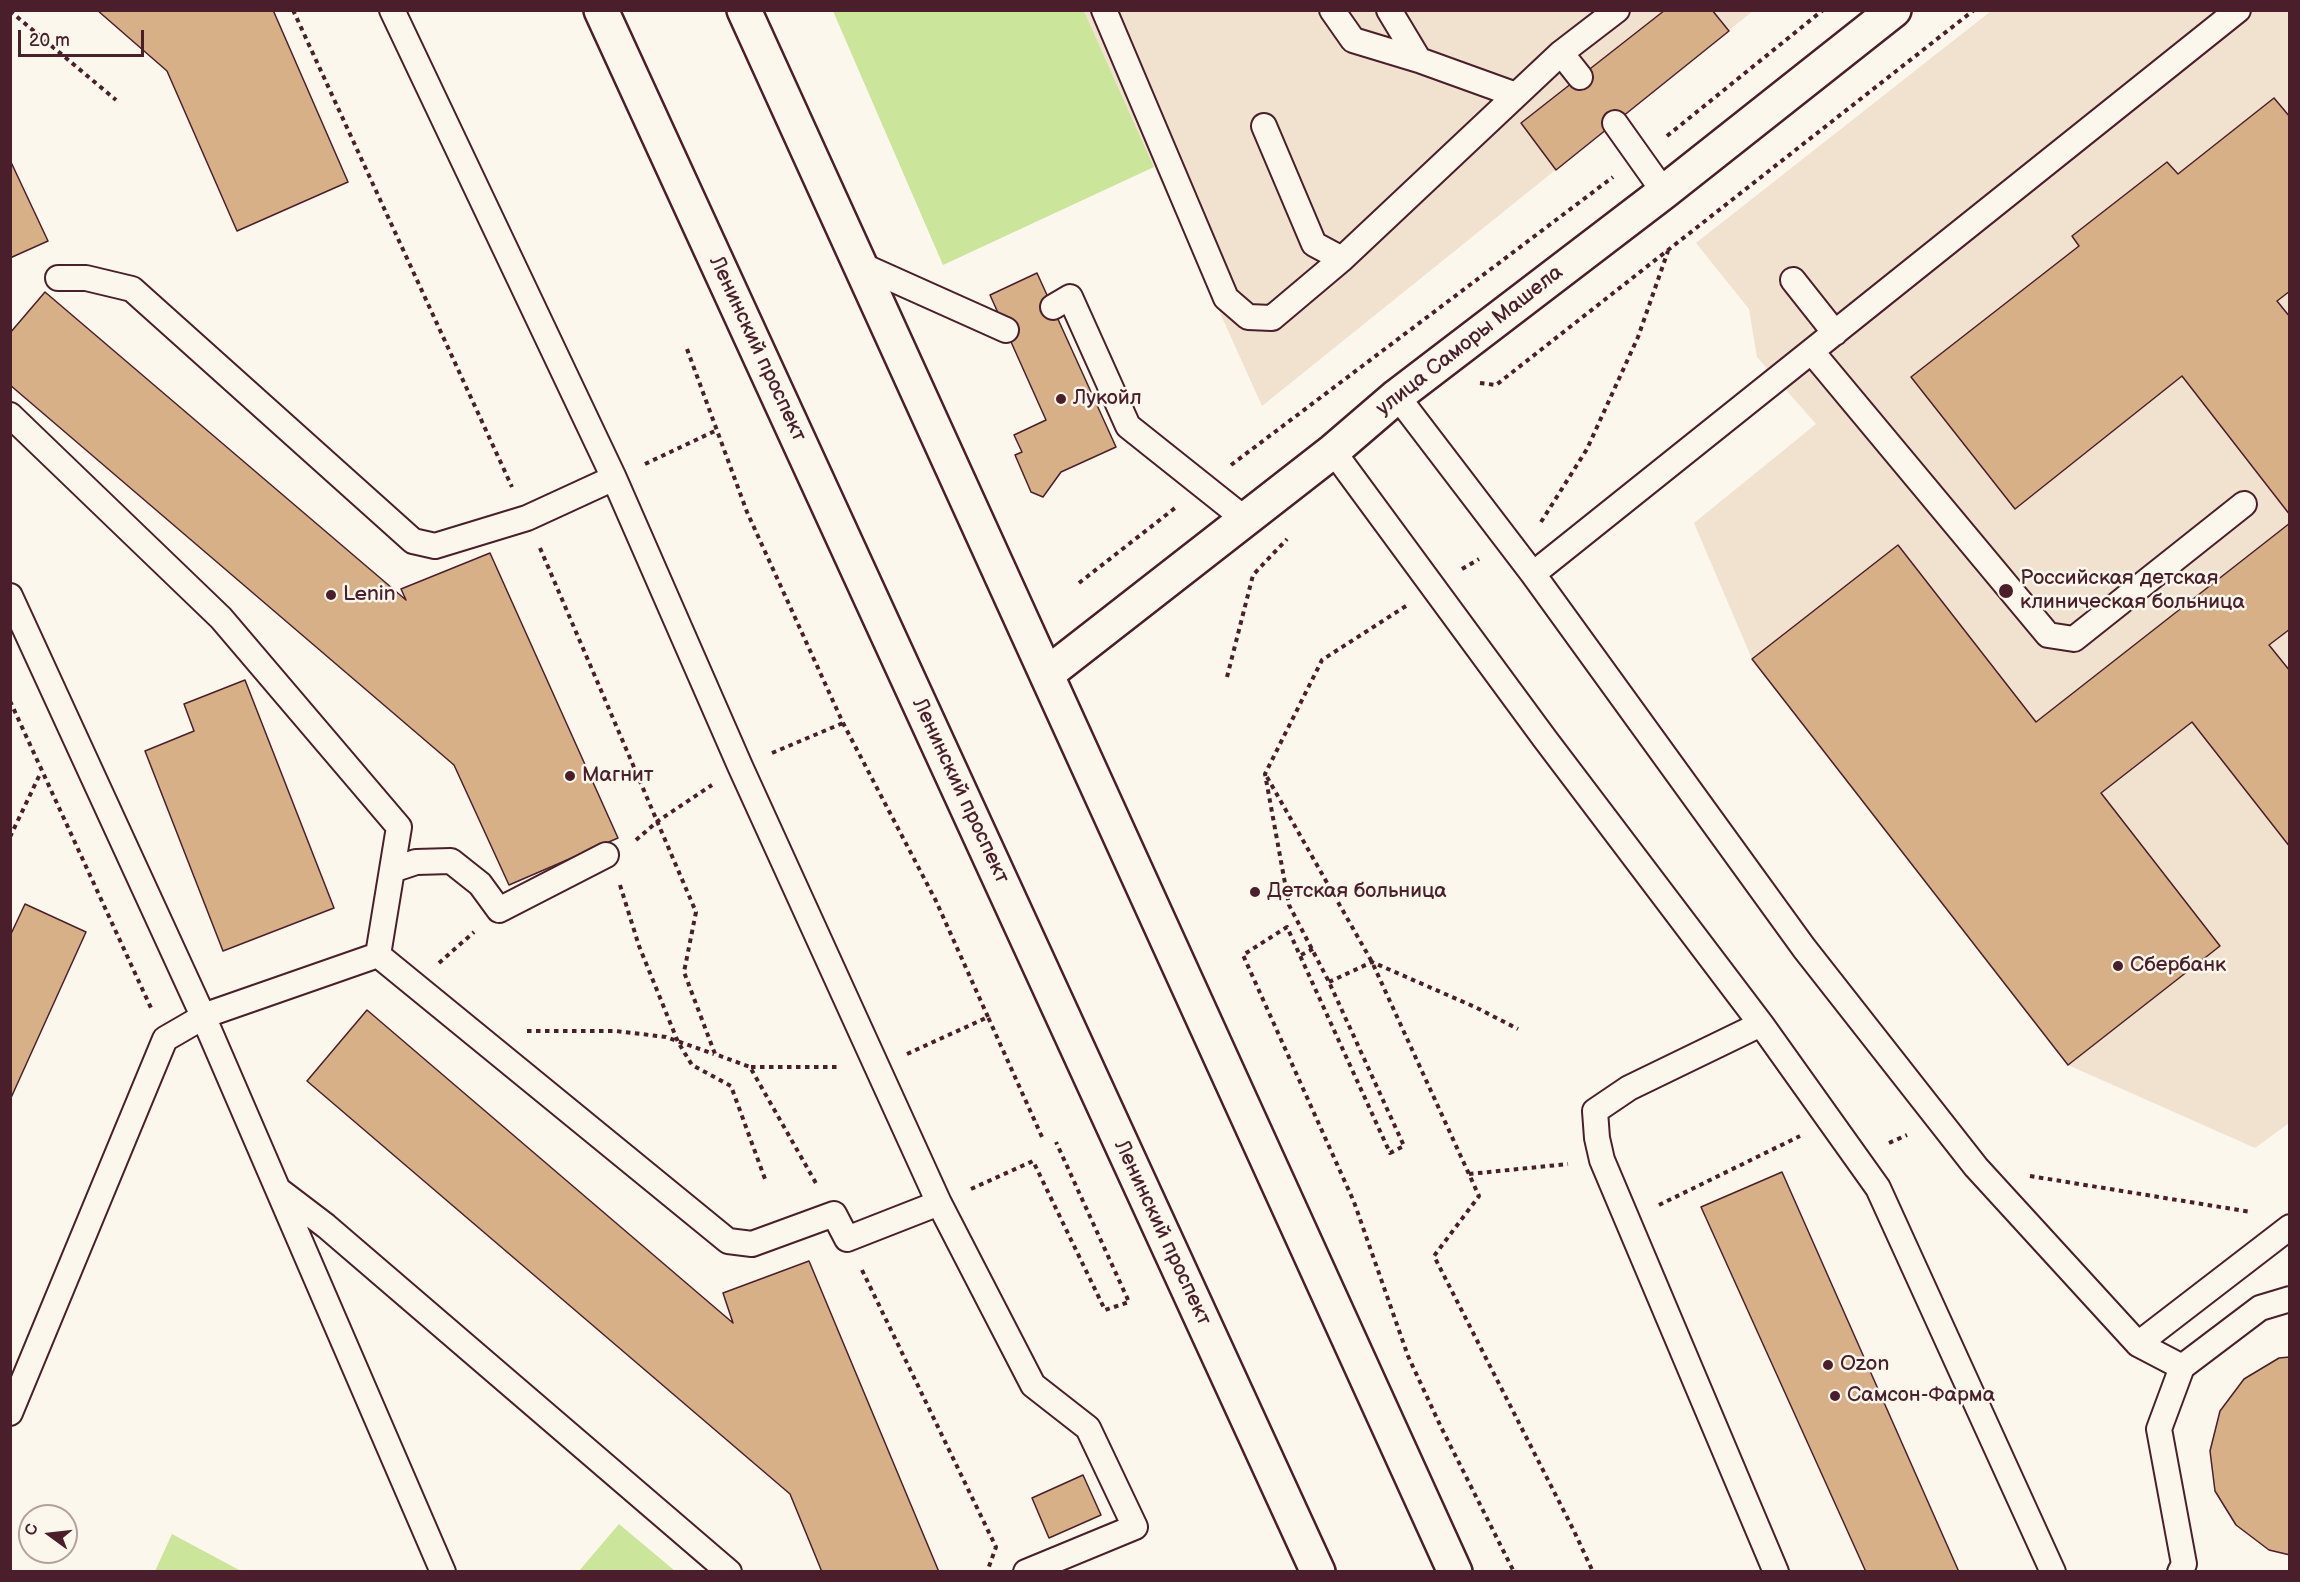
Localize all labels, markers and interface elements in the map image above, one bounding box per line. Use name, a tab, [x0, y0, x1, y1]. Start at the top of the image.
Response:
scale bar	[21, 18, 147, 56]
text: 20 m	[29, 30, 70, 51]
street label: Ленинский проспект	[703, 252, 811, 446]
street label: улица Саморы Машела	[1372, 260, 1568, 422]
place label: Лукойл	[1073, 386, 1142, 412]
marker: Лукойл	[1054, 392, 1068, 406]
place label: Российская детская клиническая больница	[2020, 566, 2245, 616]
place label: Lenin	[343, 582, 395, 608]
marker: Российская детская клиническая больница	[1997, 582, 2015, 600]
marker: Lenin	[324, 588, 338, 602]
street label: Ленинский проспект	[906, 694, 1014, 888]
place label: Магнит	[582, 763, 654, 789]
marker: Магнит	[563, 769, 577, 783]
place label: Детская больница	[1267, 879, 1447, 905]
marker: Детская больница	[1248, 885, 1262, 899]
place label: Сбербанк	[2130, 953, 2226, 979]
marker: Сбербанк	[2111, 959, 2125, 973]
street label: Ленинский проспект	[1108, 1136, 1216, 1330]
place label: Ozon	[1840, 1352, 1889, 1378]
marker: Ozon	[1821, 1358, 1835, 1372]
place label: Самсон-Фарма	[1847, 1383, 1995, 1409]
marker: Самсон-Фарма	[1828, 1389, 1842, 1403]
north arrow	[18, 1504, 78, 1564]
text: С	[21, 1522, 43, 1538]

